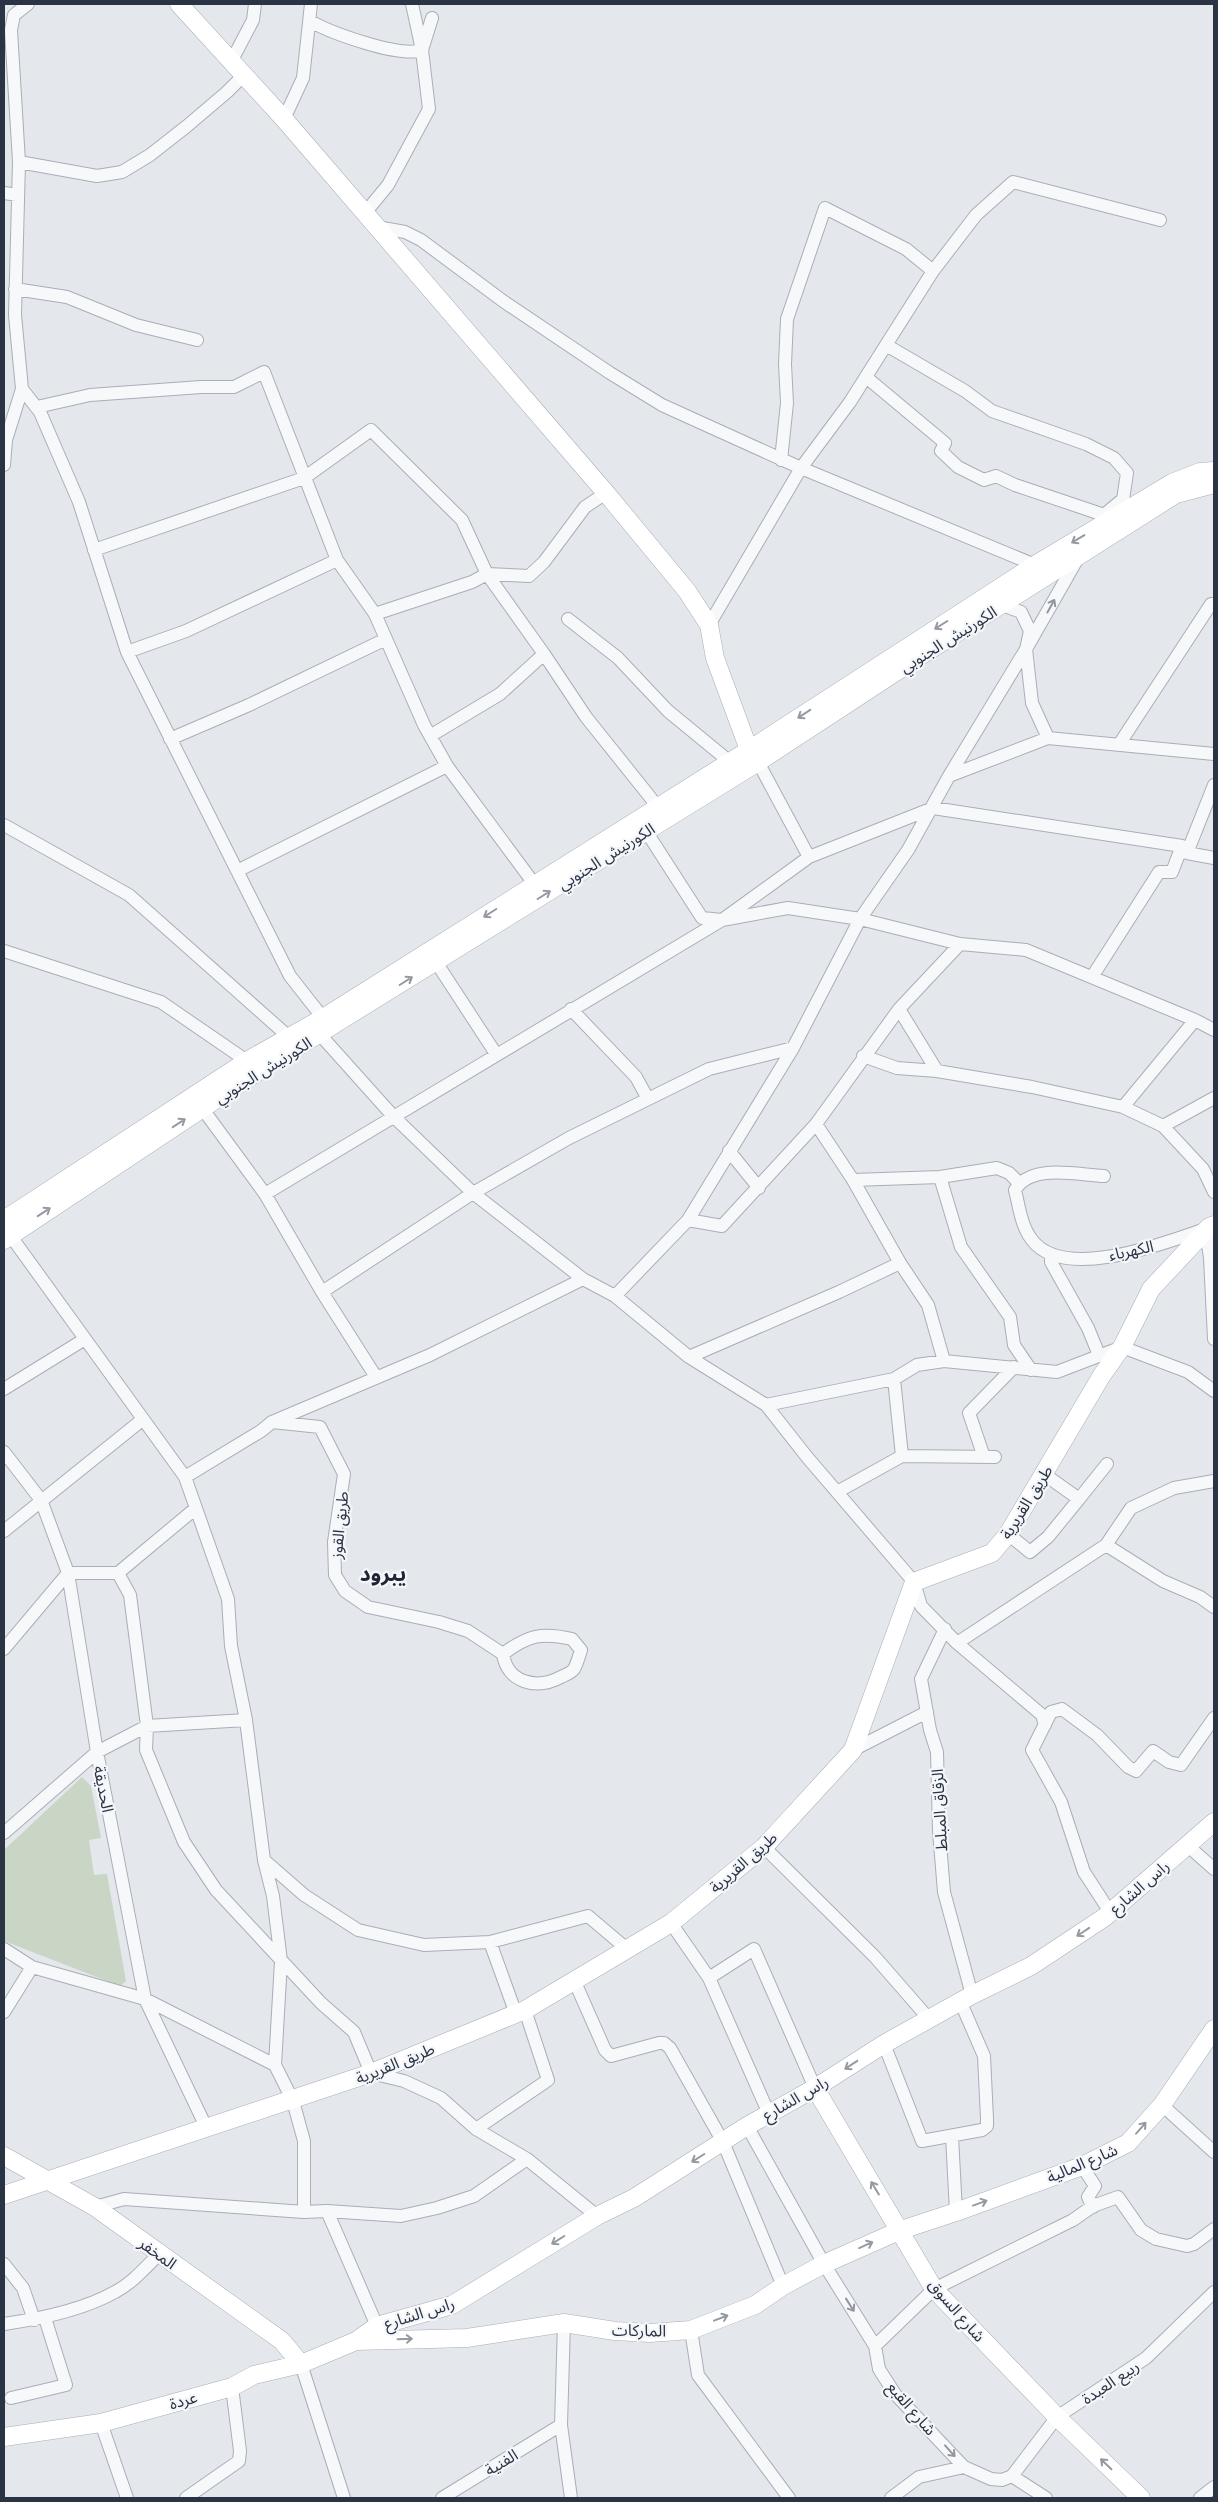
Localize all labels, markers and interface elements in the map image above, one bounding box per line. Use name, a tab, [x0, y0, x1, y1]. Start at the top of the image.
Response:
one-way arrow	[1072, 535, 1086, 545]
one-way arrow	[1046, 600, 1056, 614]
street label: الكورنيش الجنوبي	[896, 602, 1002, 679]
one-way arrow	[934, 621, 948, 631]
one-way arrow	[798, 709, 812, 719]
street label: الكورنيش الجنوبي	[554, 819, 660, 896]
one-way arrow	[536, 889, 550, 899]
one-way arrow	[483, 908, 497, 918]
one-way arrow	[399, 975, 413, 986]
street label: الكورنيش الجنوبي	[211, 1033, 317, 1110]
one-way arrow	[172, 1118, 186, 1128]
one-way arrow	[37, 1207, 51, 1218]
street label: الكهرباء	[1107, 1236, 1155, 1265]
street label: طريق القريرية	[996, 1462, 1057, 1543]
street label: طريق القوز	[326, 1490, 353, 1561]
district label: يبرود	[360, 1562, 406, 1586]
street label: الحديقة	[90, 1764, 117, 1814]
street label: الزقاق المبلط	[928, 1768, 951, 1852]
street label: طريق القريرية	[706, 1828, 782, 1898]
street label: راس الشارع	[1106, 1856, 1175, 1921]
one-way arrow	[1076, 1926, 1090, 1937]
street label: طريق القريرية	[353, 2039, 438, 2089]
one-way arrow	[845, 2060, 859, 2070]
street label: راس الشارع	[759, 2072, 833, 2127]
one-way arrow	[1136, 2122, 1147, 2135]
street label: شارع المالية	[1044, 2140, 1122, 2190]
one-way arrow	[691, 2153, 705, 2163]
one-way arrow	[870, 2181, 880, 2195]
one-way arrow	[972, 2198, 987, 2208]
street label: المخفر	[134, 2233, 180, 2273]
one-way arrow	[551, 2236, 565, 2246]
one-way arrow	[858, 2240, 873, 2250]
street label: شارع السوق	[922, 2275, 989, 2347]
street label: راس الشارع	[382, 2294, 458, 2336]
one-way arrow	[844, 2298, 855, 2312]
one-way arrow	[713, 2313, 728, 2322]
street label: الماركات	[612, 2321, 666, 2340]
one-way arrow	[397, 2335, 413, 2344]
street label: ربيع العبدة	[1078, 2356, 1144, 2411]
street label: شارع القبع	[881, 2378, 940, 2441]
street label: عردة	[167, 2387, 199, 2413]
one-way arrow	[944, 2444, 956, 2457]
street label: الفنية	[481, 2445, 521, 2480]
one-way arrow	[1099, 2458, 1112, 2470]

